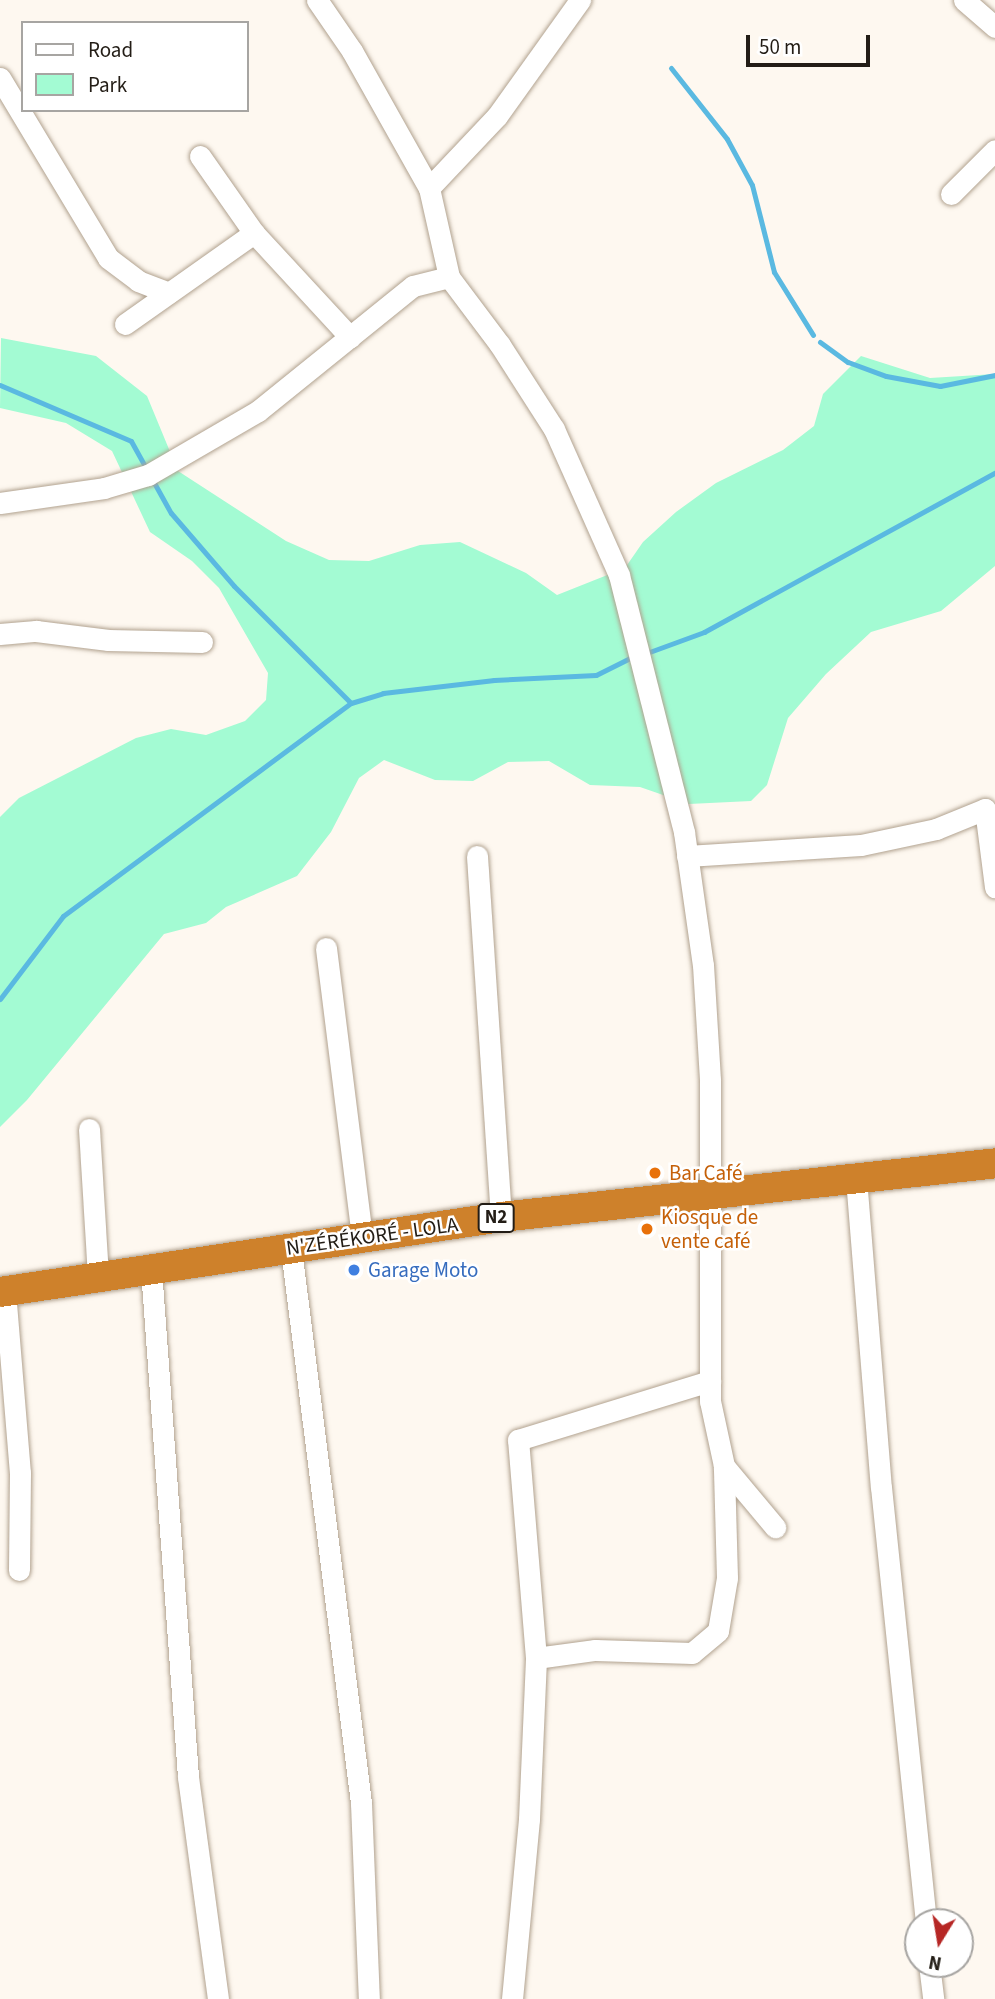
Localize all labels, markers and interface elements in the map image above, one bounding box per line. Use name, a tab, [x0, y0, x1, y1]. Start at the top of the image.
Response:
legend	[21, 21, 248, 112]
scale bar	[750, 21, 874, 65]
text: 50 m	[759, 32, 801, 62]
text: Road	[88, 35, 133, 65]
text: Park	[88, 70, 127, 100]
place label: Bar Café	[669, 1160, 742, 1186]
marker: Bar Café	[647, 1165, 663, 1181]
road number: N2	[477, 1202, 515, 1234]
place label: Kiosque de vente café	[661, 1204, 758, 1254]
street label: N'ZÉRÉKORÉ - LOLA	[285, 1211, 459, 1261]
marker: Kiosque de vente café	[639, 1221, 655, 1237]
place label: Garage Moto	[368, 1257, 478, 1283]
marker: Garage Moto	[346, 1262, 362, 1278]
north arrow	[904, 1908, 974, 1978]
text: N	[927, 1948, 944, 1977]

